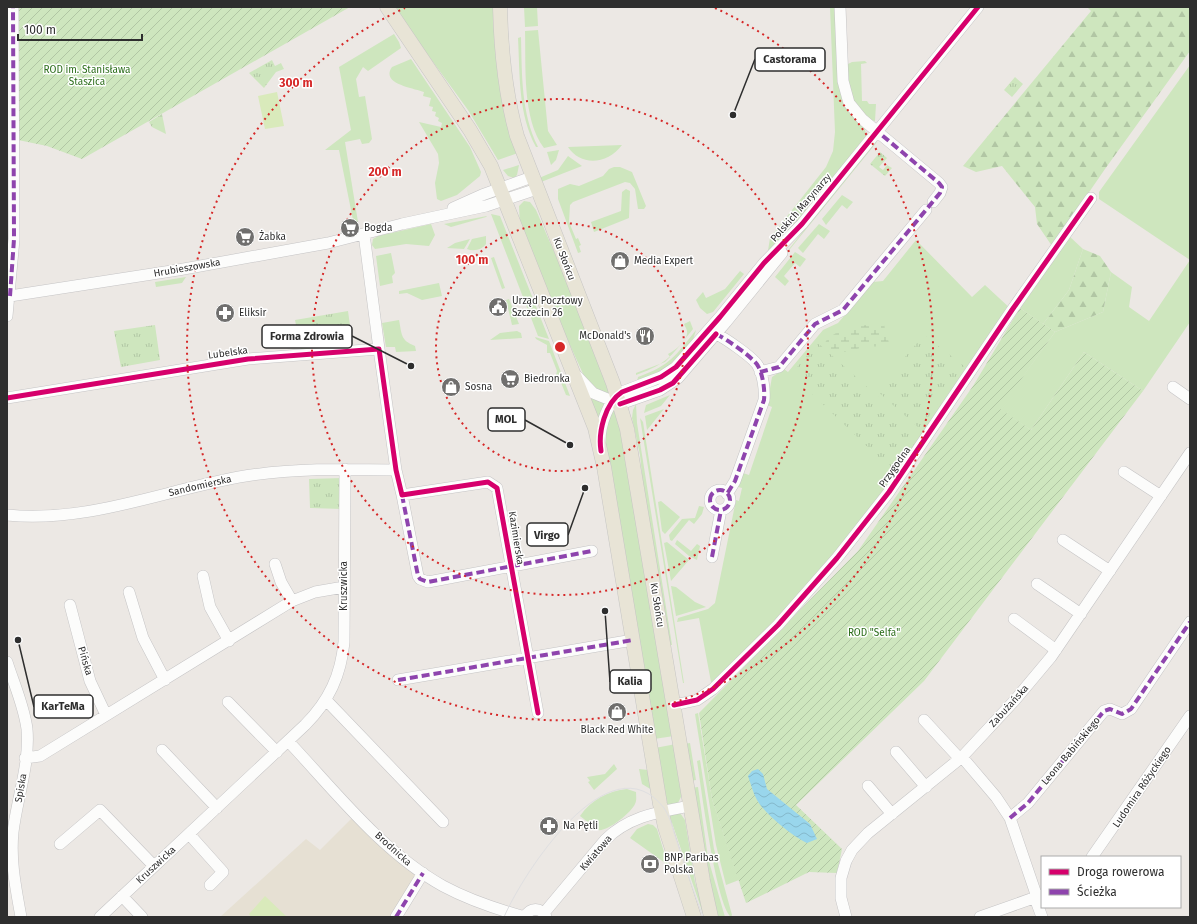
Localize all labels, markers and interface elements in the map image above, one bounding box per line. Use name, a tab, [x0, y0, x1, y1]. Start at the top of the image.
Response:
scale bar	[18, 16, 142, 42]
text: 100 m	[24, 23, 56, 37]
callout: Castorama	[755, 48, 825, 71]
text: Castorama	[763, 53, 817, 66]
park label: ROD im. Stanisława Staszica	[44, 64, 130, 88]
text: 300 m	[278, 76, 313, 90]
text: 200 m	[368, 165, 402, 179]
street label: Polskich Marynarzy	[768, 171, 834, 245]
supermarket icon: Bogda	[339, 217, 361, 239]
place label: Bogda	[364, 222, 392, 234]
supermarket icon: Żabka	[234, 226, 256, 248]
place label: Żabka	[259, 229, 286, 243]
street label: Ku Słońcu	[550, 236, 579, 282]
shop icon: Media Expert	[609, 250, 631, 272]
text: 100 m	[456, 253, 488, 267]
place label: Media Expert	[634, 255, 694, 267]
street label: Hrubieszowska	[153, 256, 221, 280]
place label: Urząd Pocztowy Szczecin 26	[512, 295, 583, 319]
public building icon: Urząd Pocztowy Szczecin 26	[487, 296, 509, 318]
pharmacy icon: Eliksir	[214, 302, 236, 324]
place label: Eliksir	[239, 307, 267, 319]
callout: Forma Zdrowia	[262, 325, 352, 348]
restaurant icon: McDonald's	[634, 325, 656, 347]
text: Forma Zdrowia	[270, 330, 344, 343]
place label: McDonald's	[579, 330, 631, 342]
centre of rings	[553, 340, 567, 354]
street label: Lubelska	[207, 344, 249, 362]
supermarket icon: Biedronka	[499, 368, 521, 390]
place label: Biedronka	[524, 373, 570, 385]
shop icon: Sosna	[440, 376, 462, 398]
place label: Sosna	[465, 381, 492, 393]
callout: MOL	[488, 408, 525, 431]
text: MOL	[495, 413, 517, 426]
street label: Przygodna	[877, 444, 913, 490]
street label: Sandomierska	[167, 473, 233, 499]
street label: Kazimierska	[506, 510, 526, 566]
callout: Virgo	[527, 523, 568, 546]
text: Virgo	[533, 529, 561, 542]
street label: Kruszwicka	[338, 561, 350, 611]
street label: Ku Słońcu	[648, 582, 667, 628]
park label: ROD "Selfa"	[848, 627, 900, 639]
street label: Pińska	[75, 645, 96, 677]
callout: Kalia	[610, 670, 651, 693]
text: Kalia	[617, 675, 643, 688]
street label: Zabużańska	[986, 682, 1031, 730]
callout: KarTeMa	[34, 695, 93, 718]
text: KarTeMa	[41, 700, 85, 713]
shop icon: Black Red White	[606, 701, 628, 723]
street label: Leona Babińskiego	[1038, 714, 1103, 787]
place label: Black Red White	[581, 724, 653, 736]
street label: Ludomira Różyckiego	[1110, 744, 1174, 830]
street label: Spiska	[13, 773, 29, 803]
pharmacy icon: Na Pętli	[538, 815, 560, 837]
place label: Na Pętli	[563, 820, 598, 832]
street label: Brodnicka	[372, 829, 414, 869]
street label: Kwiatowa	[577, 833, 615, 873]
street label: Kruszwicka	[134, 844, 178, 886]
place label: BNP Paribas Polska	[664, 852, 719, 876]
bank icon: BNP Paribas Polska	[639, 853, 661, 875]
legend	[1041, 856, 1181, 908]
text: Droga rowerowa	[1077, 865, 1164, 879]
text: Ścieżka	[1077, 884, 1117, 899]

